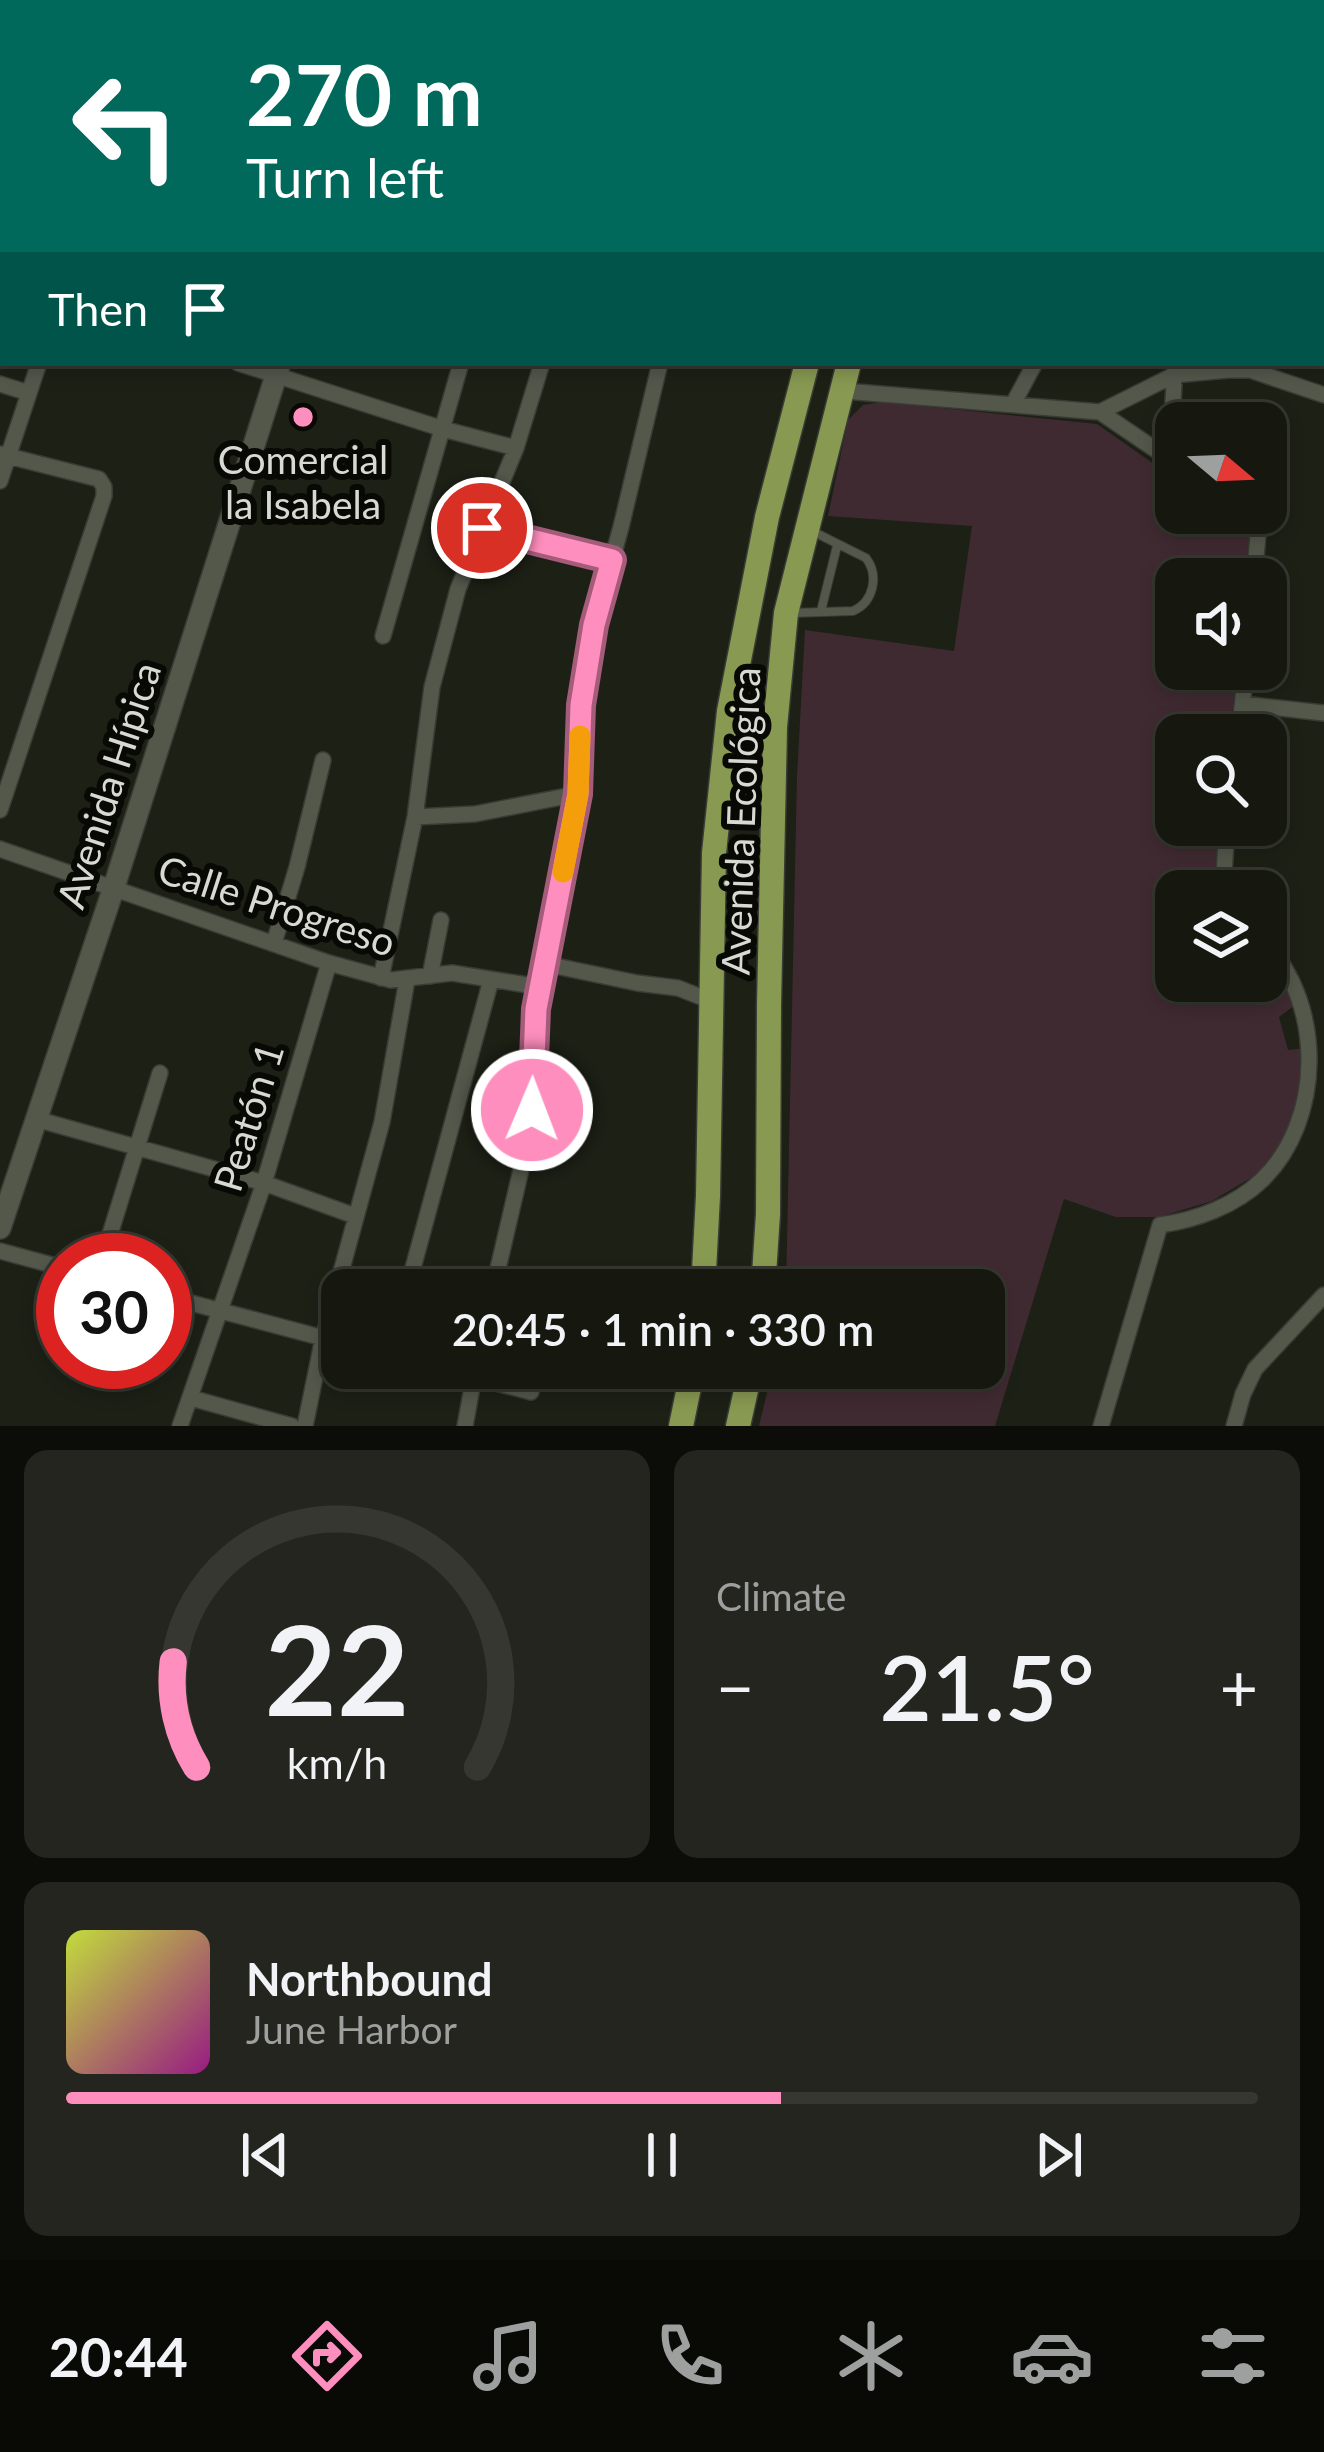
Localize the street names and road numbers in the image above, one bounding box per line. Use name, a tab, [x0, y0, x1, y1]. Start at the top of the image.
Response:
street label: Avenida Hípica	[47, 656, 169, 914]
street label: Avenida Ecológica	[712, 666, 768, 976]
street label: Calle Progreso	[153, 845, 401, 965]
street label: Peatón 1	[204, 1037, 292, 1197]

